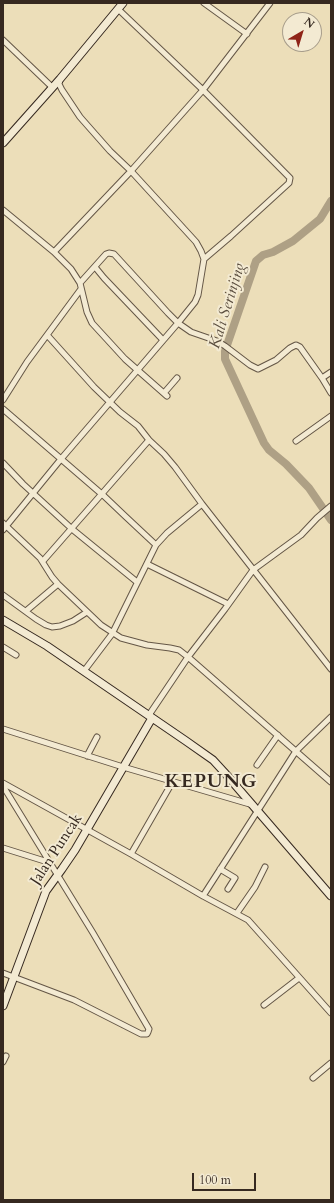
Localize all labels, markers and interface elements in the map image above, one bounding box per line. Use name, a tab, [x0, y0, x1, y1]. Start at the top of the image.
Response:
north arrow	[282, 12, 322, 52]
text: N	[301, 14, 317, 32]
water label: Kali Serinjing	[206, 261, 250, 351]
district label: KEPUNG	[164, 772, 258, 794]
street label: Jalan Puncak	[27, 811, 87, 889]
scale bar	[194, 1165, 258, 1191]
text: 100 m	[199, 1172, 231, 1188]

